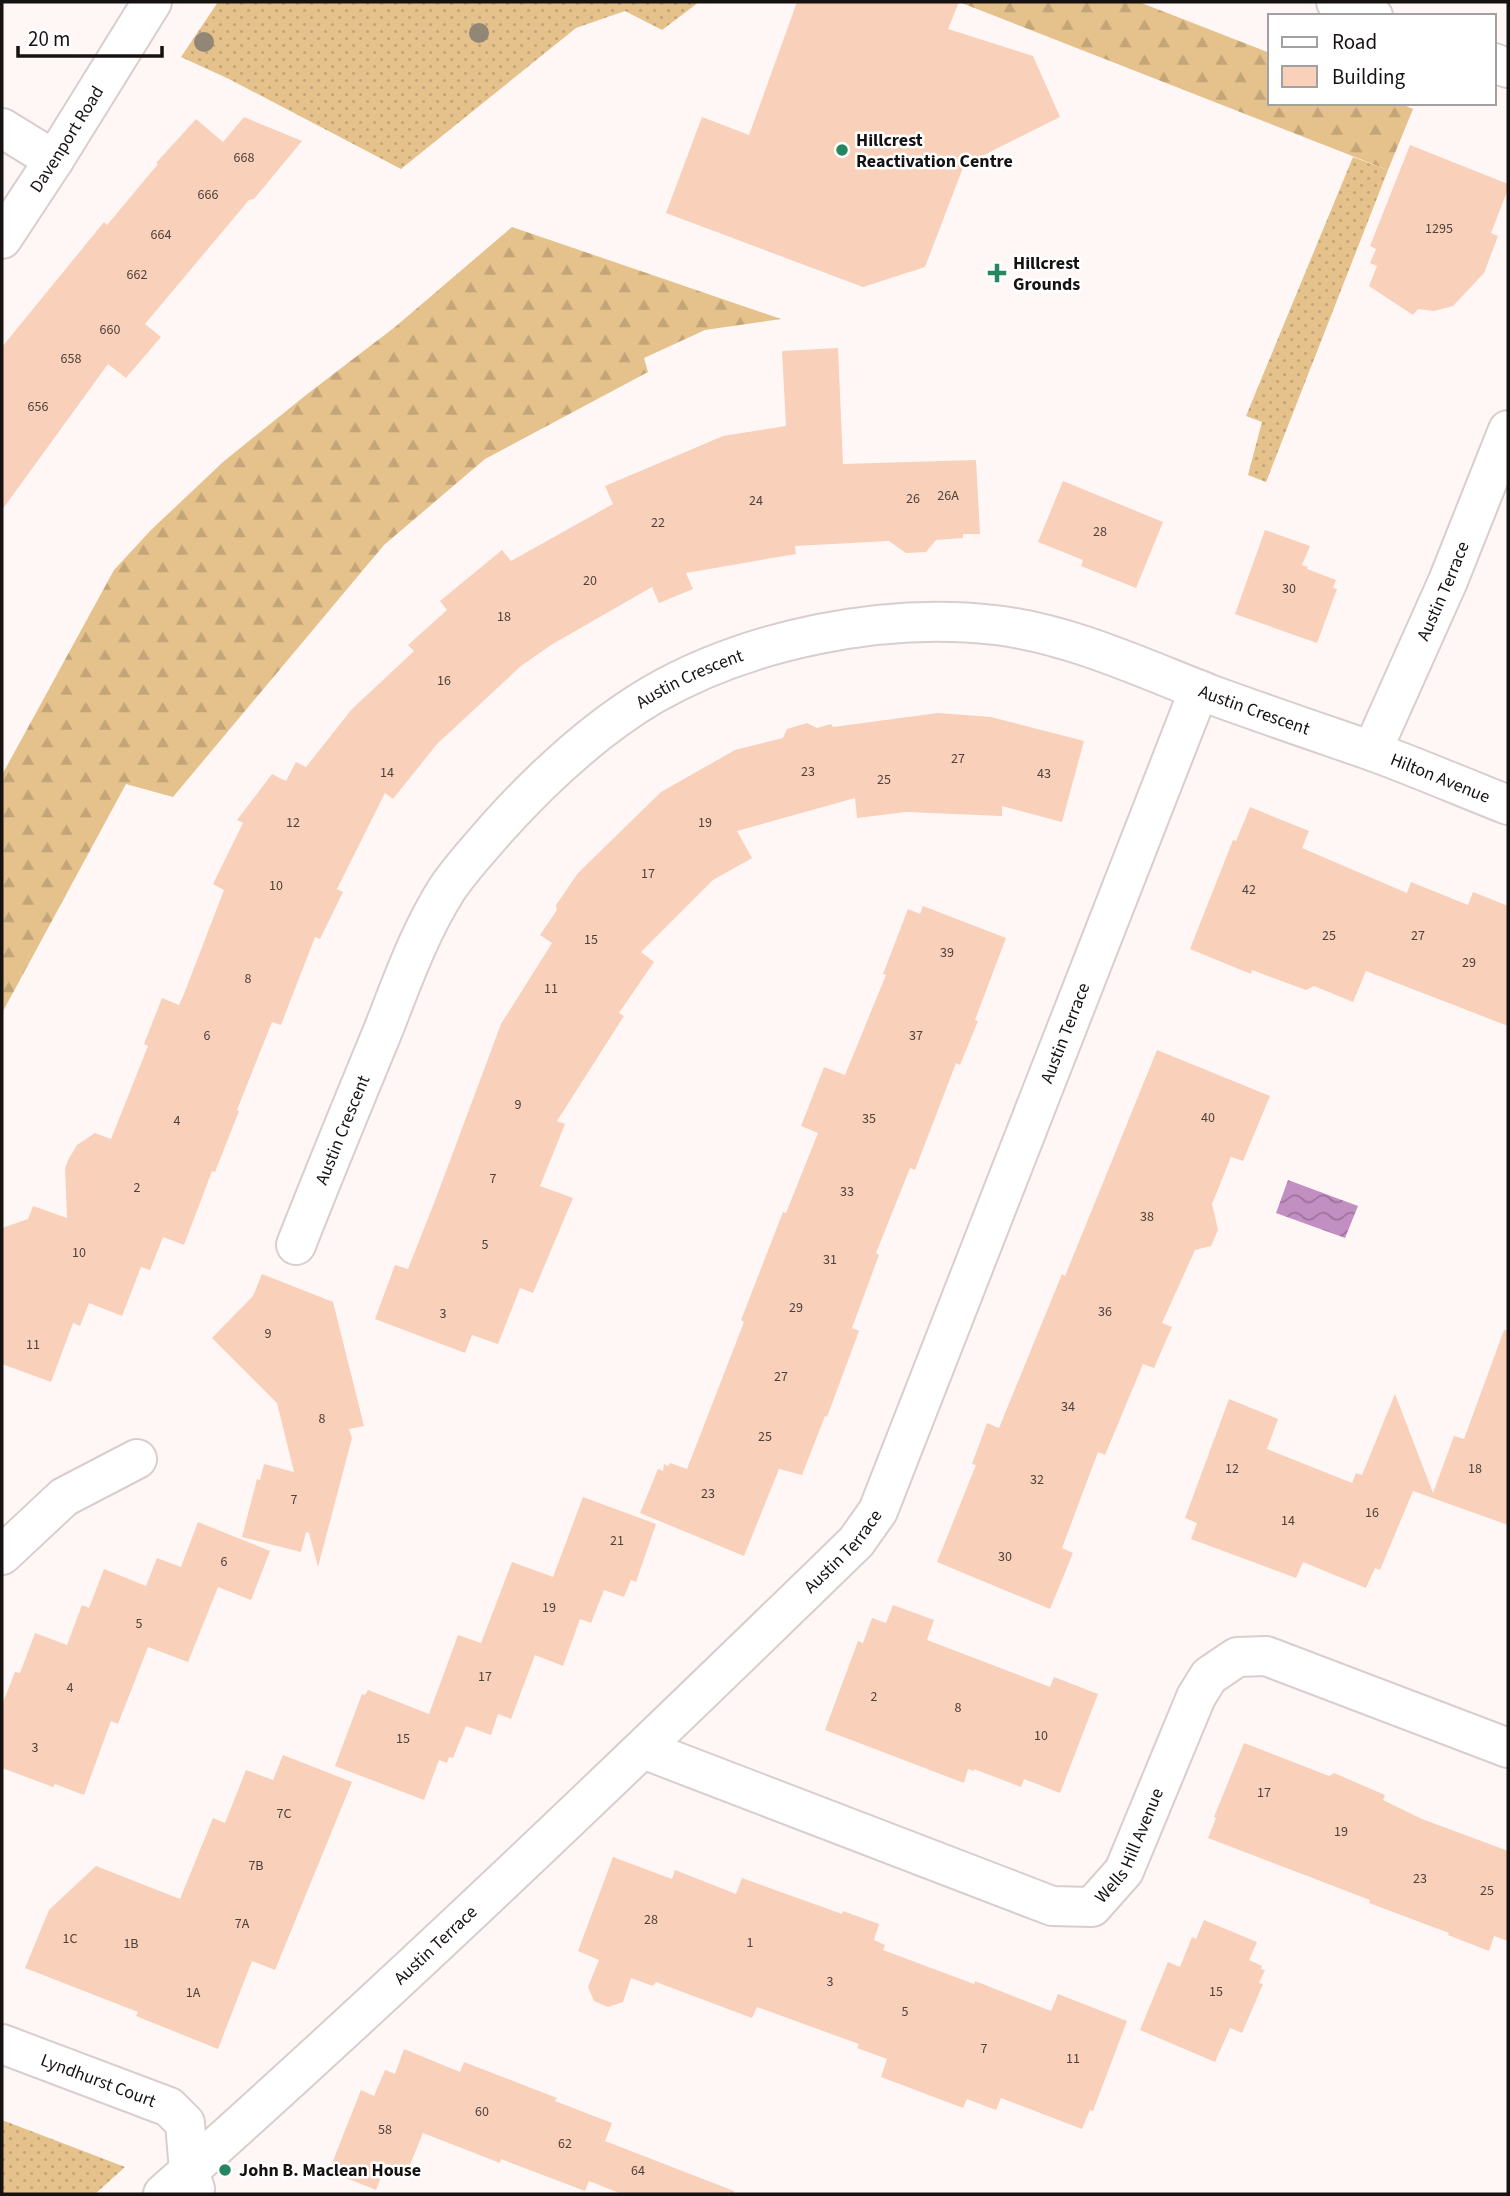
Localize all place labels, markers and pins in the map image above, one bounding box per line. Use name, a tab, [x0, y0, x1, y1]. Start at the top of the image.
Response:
place label: Hillcrest Reactivation Centre	[856, 128, 1013, 174]
marker: Hillcrest Reactivation Centre	[834, 142, 850, 158]
place label: Hillcrest Grounds	[1013, 251, 1080, 297]
marker: Hillcrest Grounds	[987, 263, 1007, 283]
place label: John B. Maclean House	[239, 2158, 421, 2183]
marker: John B. Maclean House	[217, 2162, 233, 2178]

